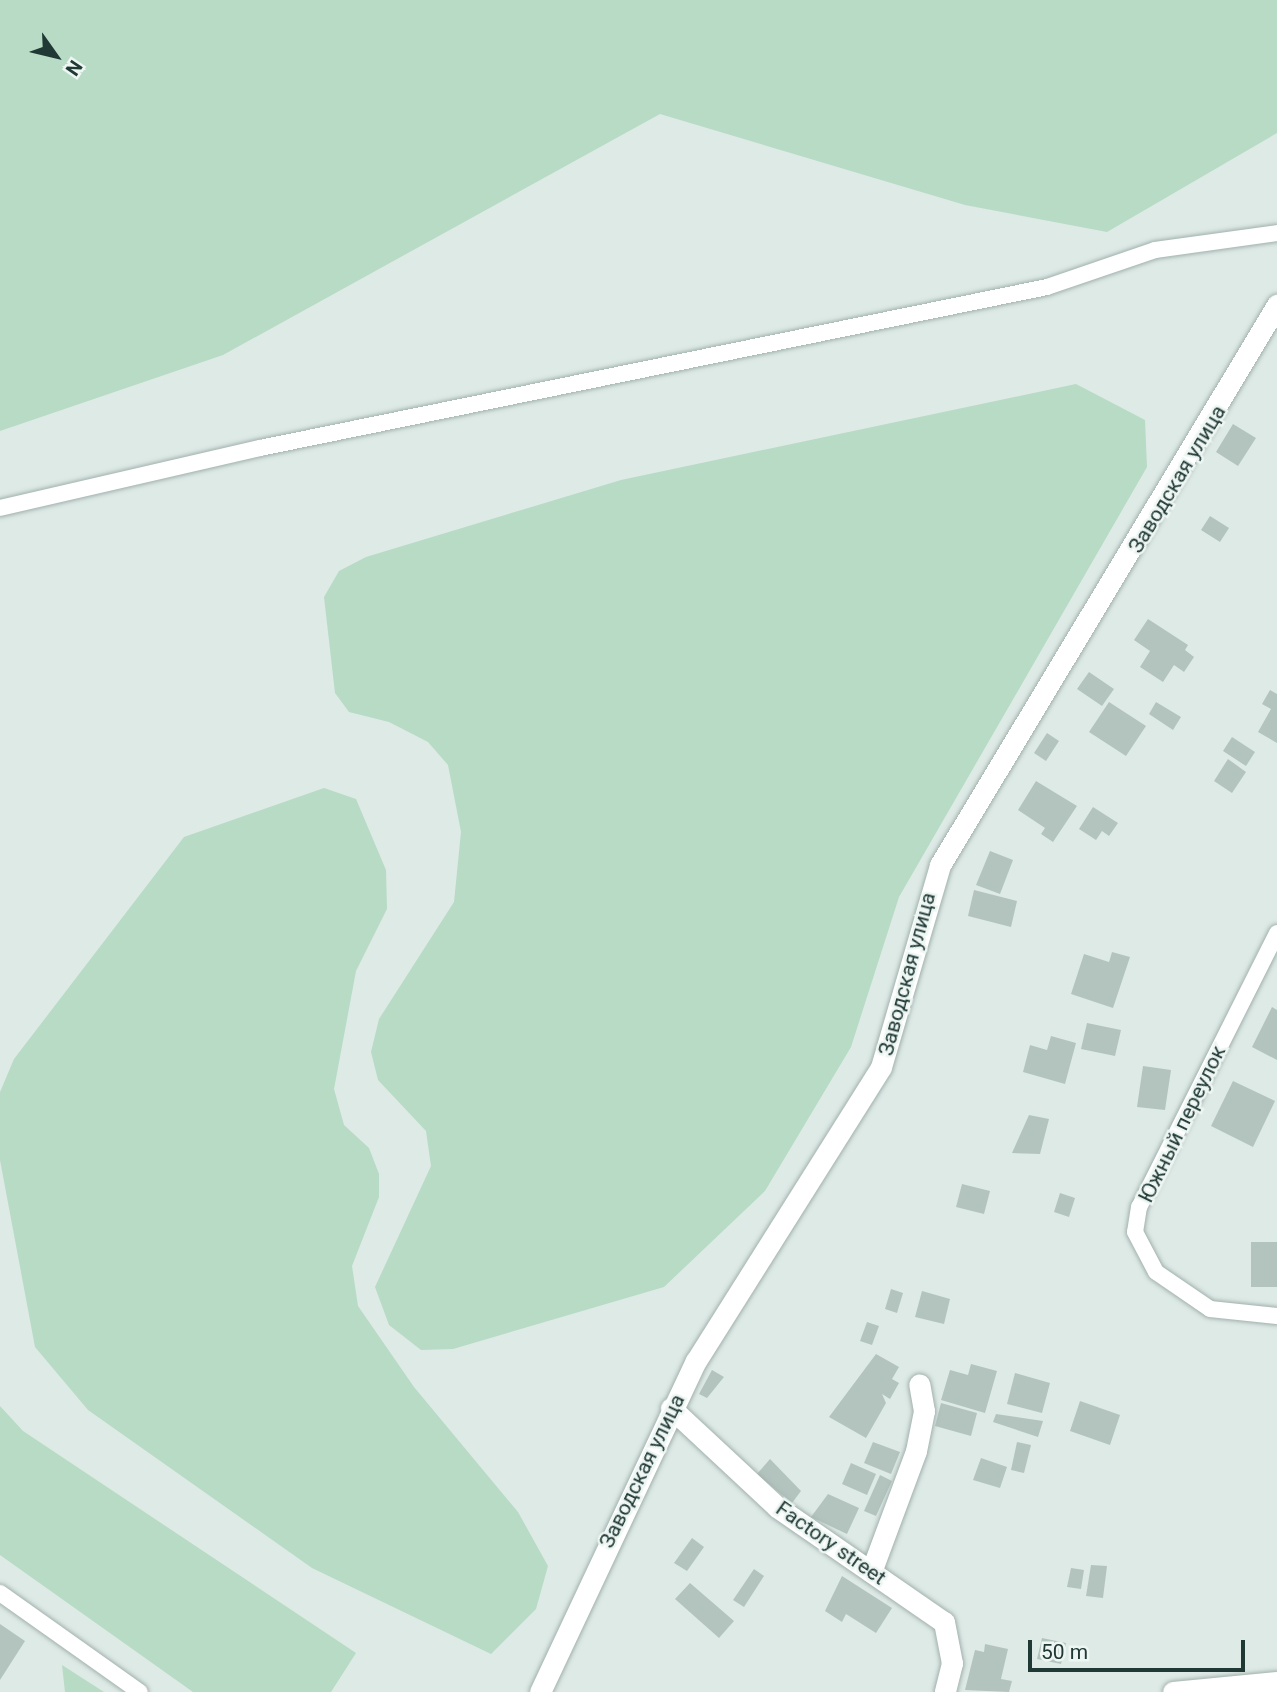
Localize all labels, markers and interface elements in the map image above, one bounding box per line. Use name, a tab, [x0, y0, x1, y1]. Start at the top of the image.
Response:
north arrow	[21, 21, 91, 91]
text: N	[61, 56, 87, 80]
street label: Заводская улица	[1123, 401, 1231, 557]
street label: Заводская улица	[873, 890, 941, 1058]
street label: Южный переулок	[1133, 1041, 1231, 1207]
street label: Заводская улица	[594, 1390, 690, 1552]
street label: Factory street	[771, 1496, 891, 1590]
scale bar	[1032, 1626, 1249, 1670]
text: 50 m	[1041, 1640, 1088, 1664]

